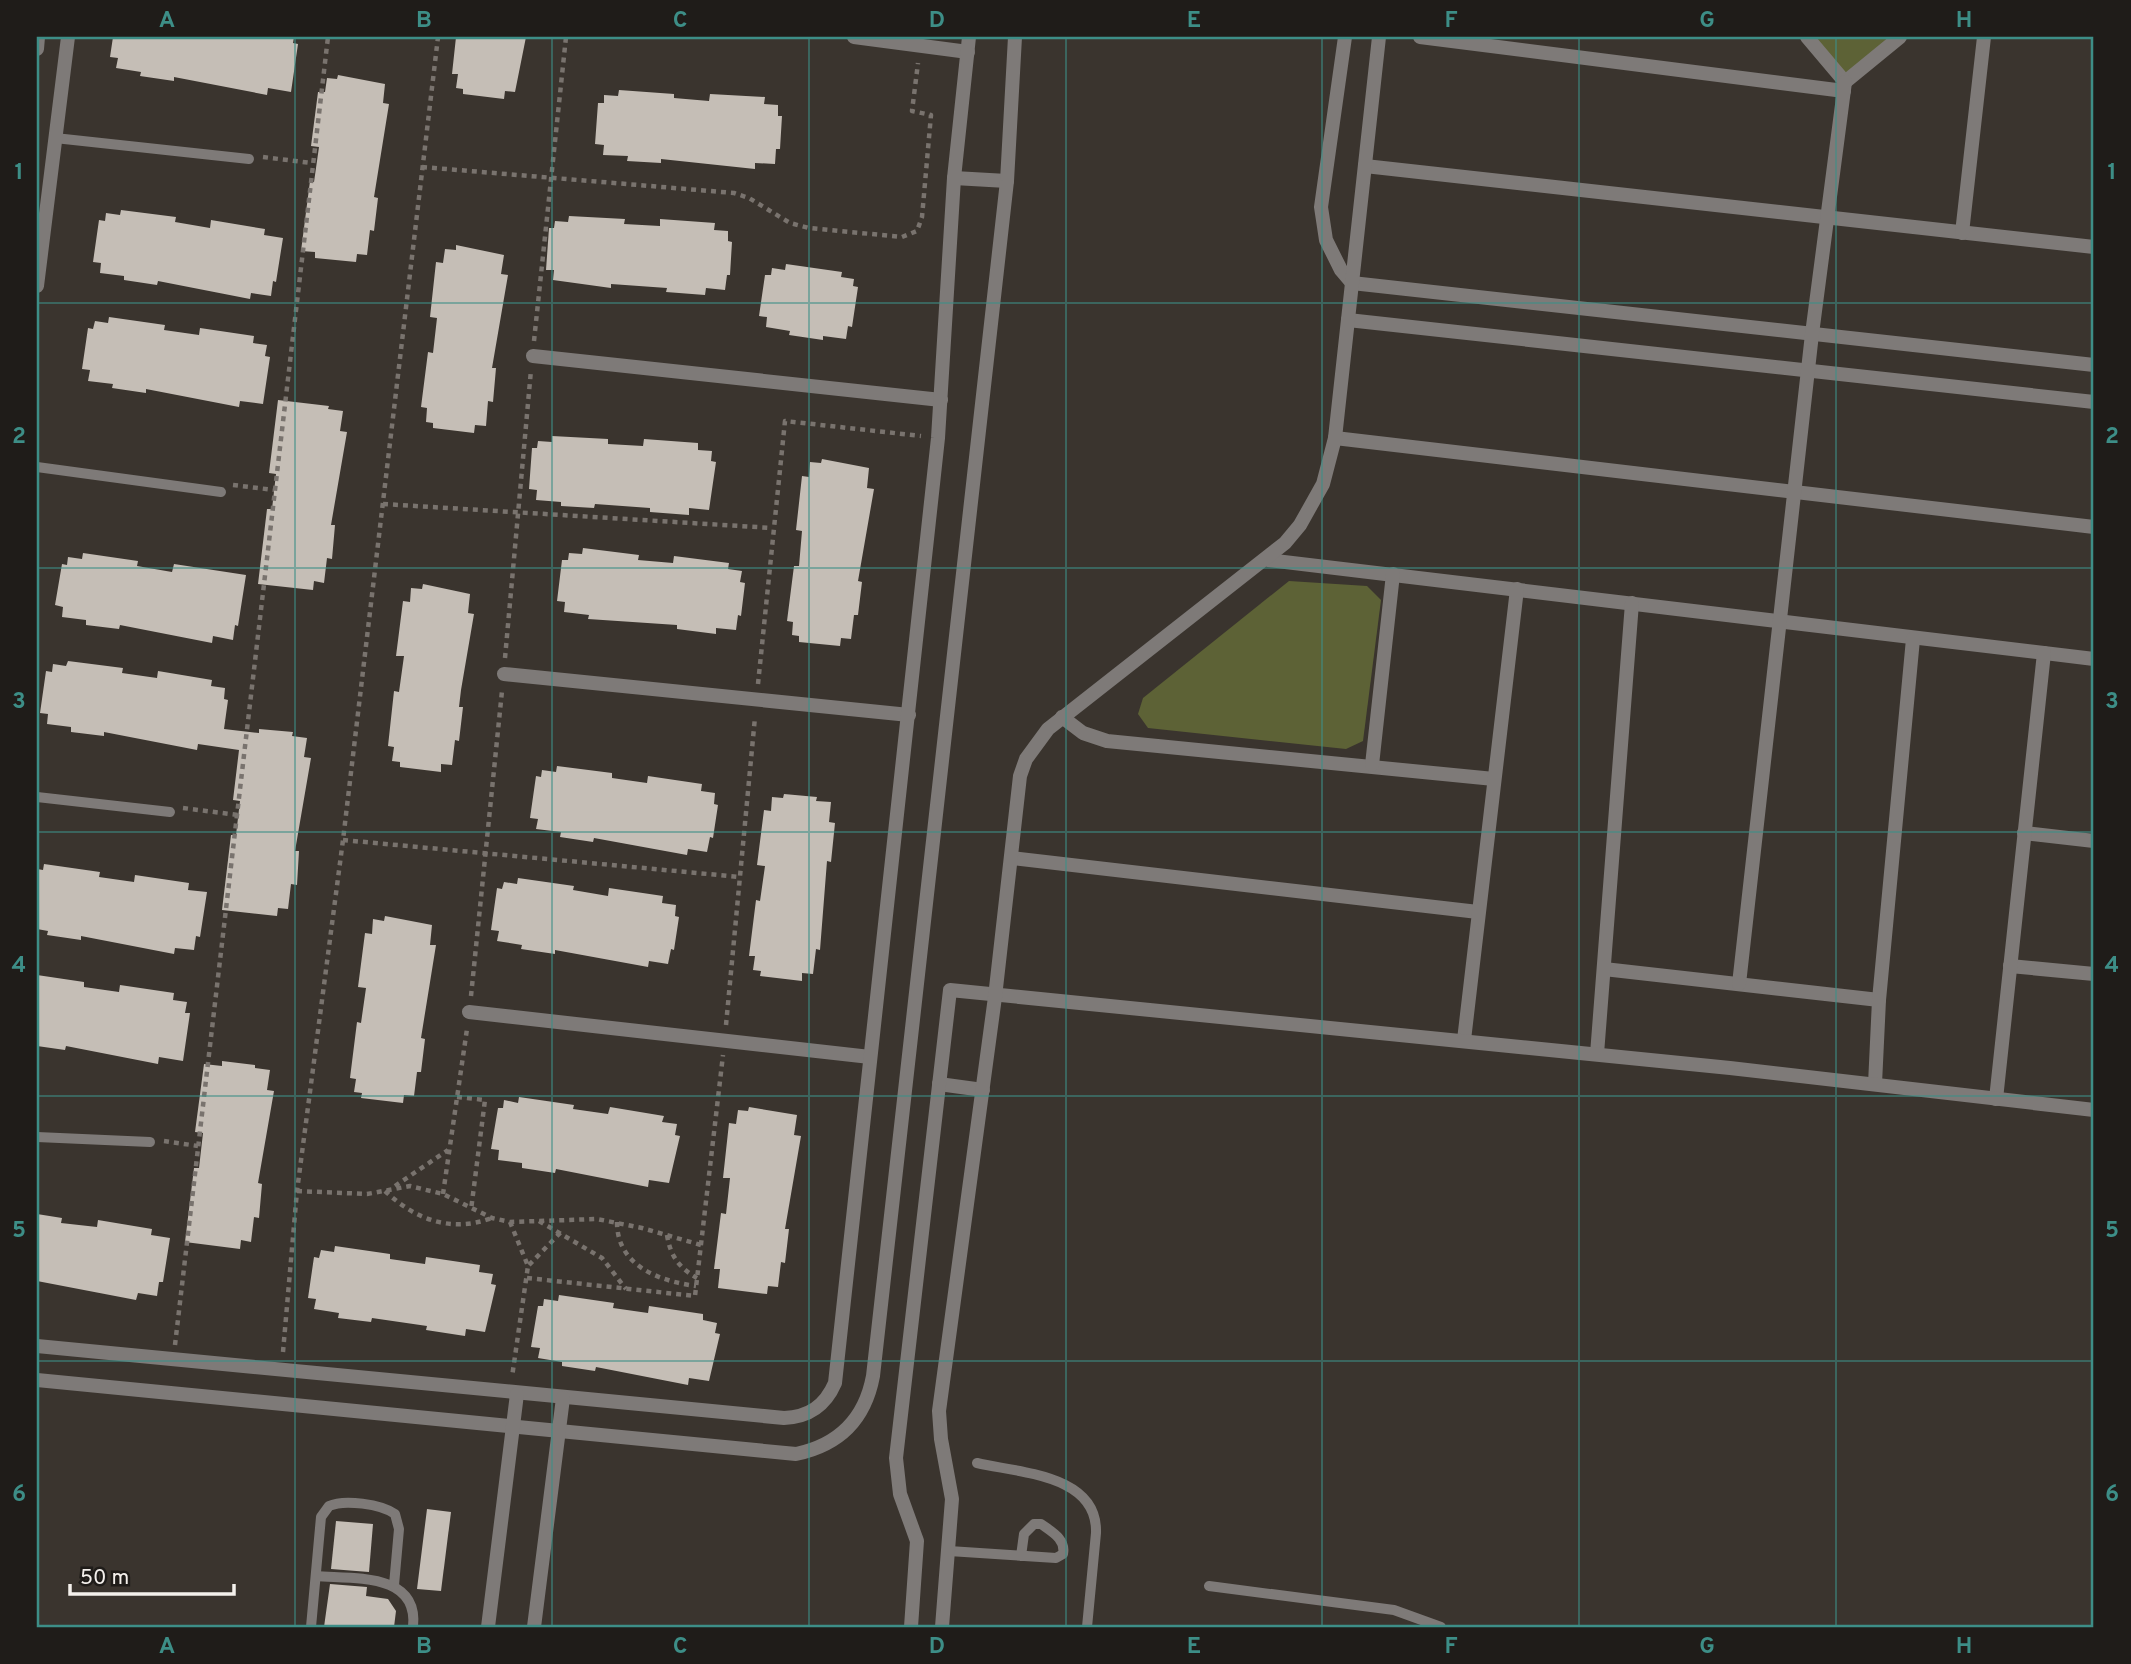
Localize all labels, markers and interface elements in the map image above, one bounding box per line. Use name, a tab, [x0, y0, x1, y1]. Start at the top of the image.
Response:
text: A	[159, 7, 175, 36]
text: B	[416, 7, 432, 36]
text: C	[673, 7, 687, 36]
text: D	[929, 7, 945, 36]
text: E	[1187, 7, 1201, 36]
text: F	[1444, 7, 1458, 36]
text: G	[1699, 7, 1715, 36]
text: H	[1956, 7, 1972, 36]
text: 1	[14, 159, 24, 188]
text: 1	[2107, 159, 2117, 188]
text: 2	[12, 423, 26, 452]
text: 2	[2105, 423, 2119, 452]
text: 3	[12, 688, 26, 717]
text: 3	[2105, 688, 2119, 717]
text: 4	[12, 952, 26, 981]
text: 4	[2105, 952, 2119, 981]
text: 5	[12, 1217, 26, 1246]
text: 5	[2105, 1217, 2119, 1246]
text: 6	[12, 1481, 26, 1510]
text: 6	[2105, 1481, 2119, 1510]
scale bar	[70, 1552, 234, 1596]
text: 50 m	[80, 1565, 129, 1592]
text: A	[159, 1633, 175, 1662]
text: B	[416, 1633, 432, 1662]
text: C	[673, 1633, 687, 1662]
text: D	[929, 1633, 945, 1662]
text: E	[1187, 1633, 1201, 1662]
text: F	[1444, 1633, 1458, 1662]
text: G	[1699, 1633, 1715, 1662]
text: H	[1956, 1633, 1972, 1662]

